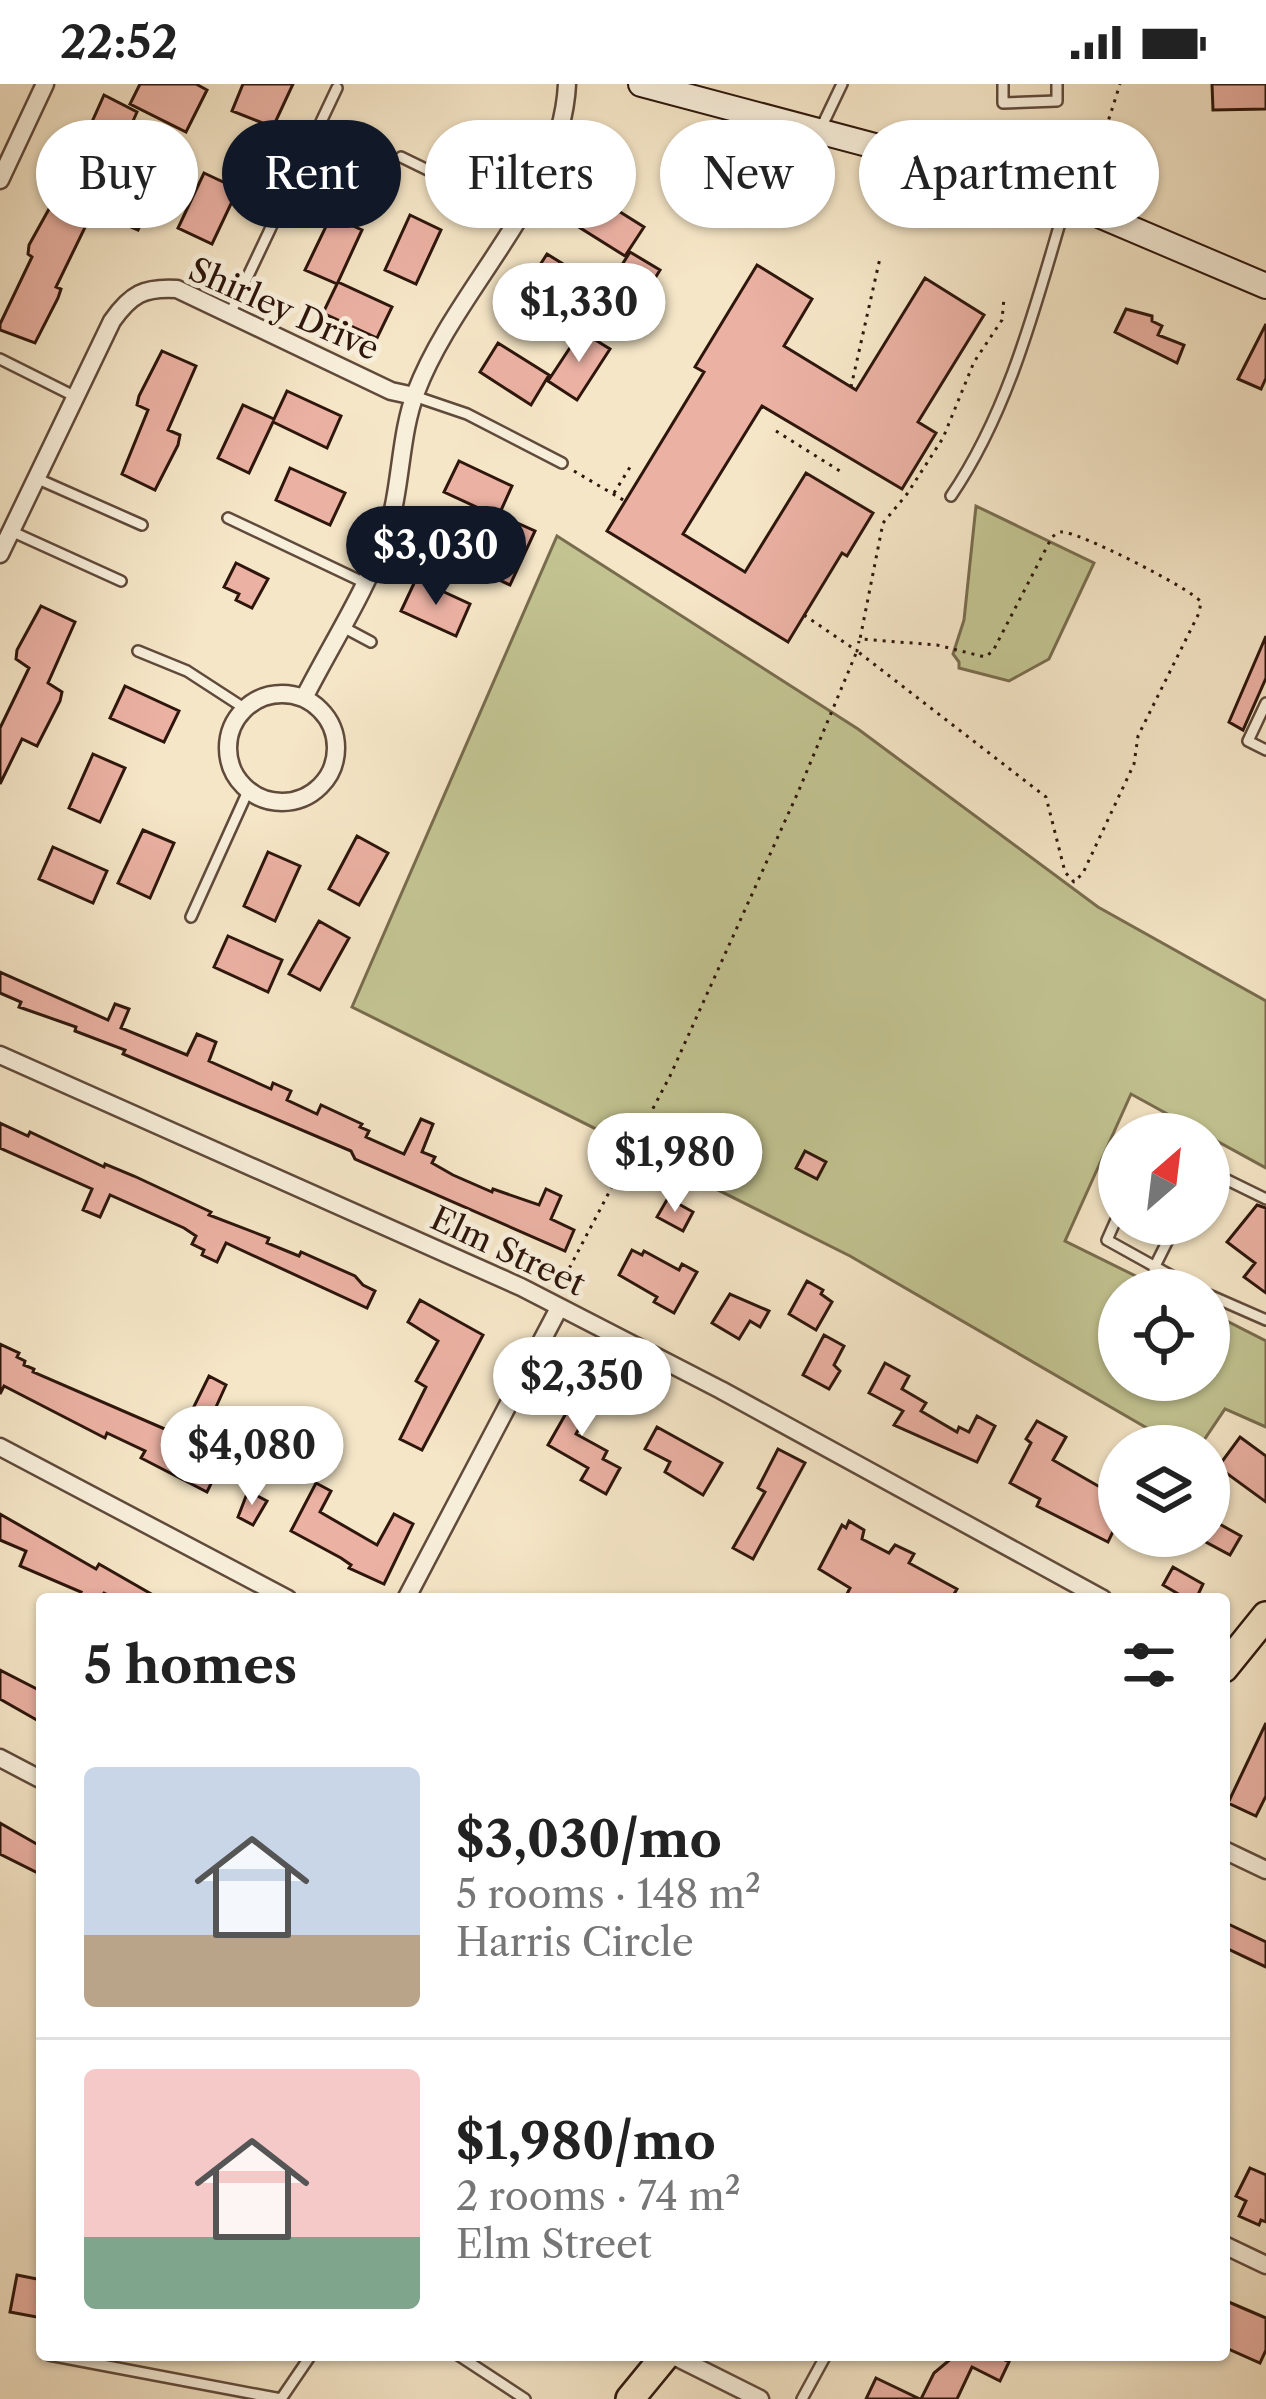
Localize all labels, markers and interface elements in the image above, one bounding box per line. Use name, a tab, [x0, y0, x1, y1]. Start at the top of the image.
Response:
text: 22:52	[60, 14, 178, 70]
chip: Buy	[36, 120, 198, 228]
chip: Rent	[222, 120, 401, 228]
chip: Filters	[425, 120, 636, 228]
chip: New	[660, 120, 835, 228]
chip: Apartment	[859, 120, 1159, 228]
street label: Shirley Drive	[183, 249, 385, 369]
pin: $1,330	[481, 263, 677, 365]
text: $1,330	[520, 278, 638, 326]
pin: $3,030	[338, 506, 534, 608]
text: $3,030	[373, 521, 499, 569]
pin: $1,980	[577, 1113, 773, 1215]
north arrow	[1098, 1113, 1230, 1245]
map controls	[1098, 1113, 1230, 1557]
text: $1,980	[614, 1128, 736, 1176]
street label: Elm Street	[424, 1197, 592, 1305]
button: locate	[1098, 1269, 1230, 1401]
pin: $2,350	[484, 1337, 680, 1439]
text: $2,350	[520, 1352, 644, 1400]
pin: $4,080	[154, 1406, 350, 1508]
text: $4,080	[188, 1421, 316, 1469]
button: layers	[1098, 1425, 1230, 1557]
icon: filters	[1116, 1632, 1182, 1698]
text: 5 homes	[84, 1634, 297, 1696]
text: $3,030/mo	[456, 1808, 722, 1870]
icon: home	[180, 1815, 324, 1959]
text: 5 rooms · 148 m²	[456, 1870, 761, 1918]
text: Harris Circle	[456, 1918, 694, 1966]
text: $1,980/mo	[456, 2110, 716, 2172]
icon: home	[180, 2117, 324, 2261]
text: 2 rooms · 74 m²	[456, 2172, 741, 2220]
text: Elm Street	[456, 2220, 652, 2268]

